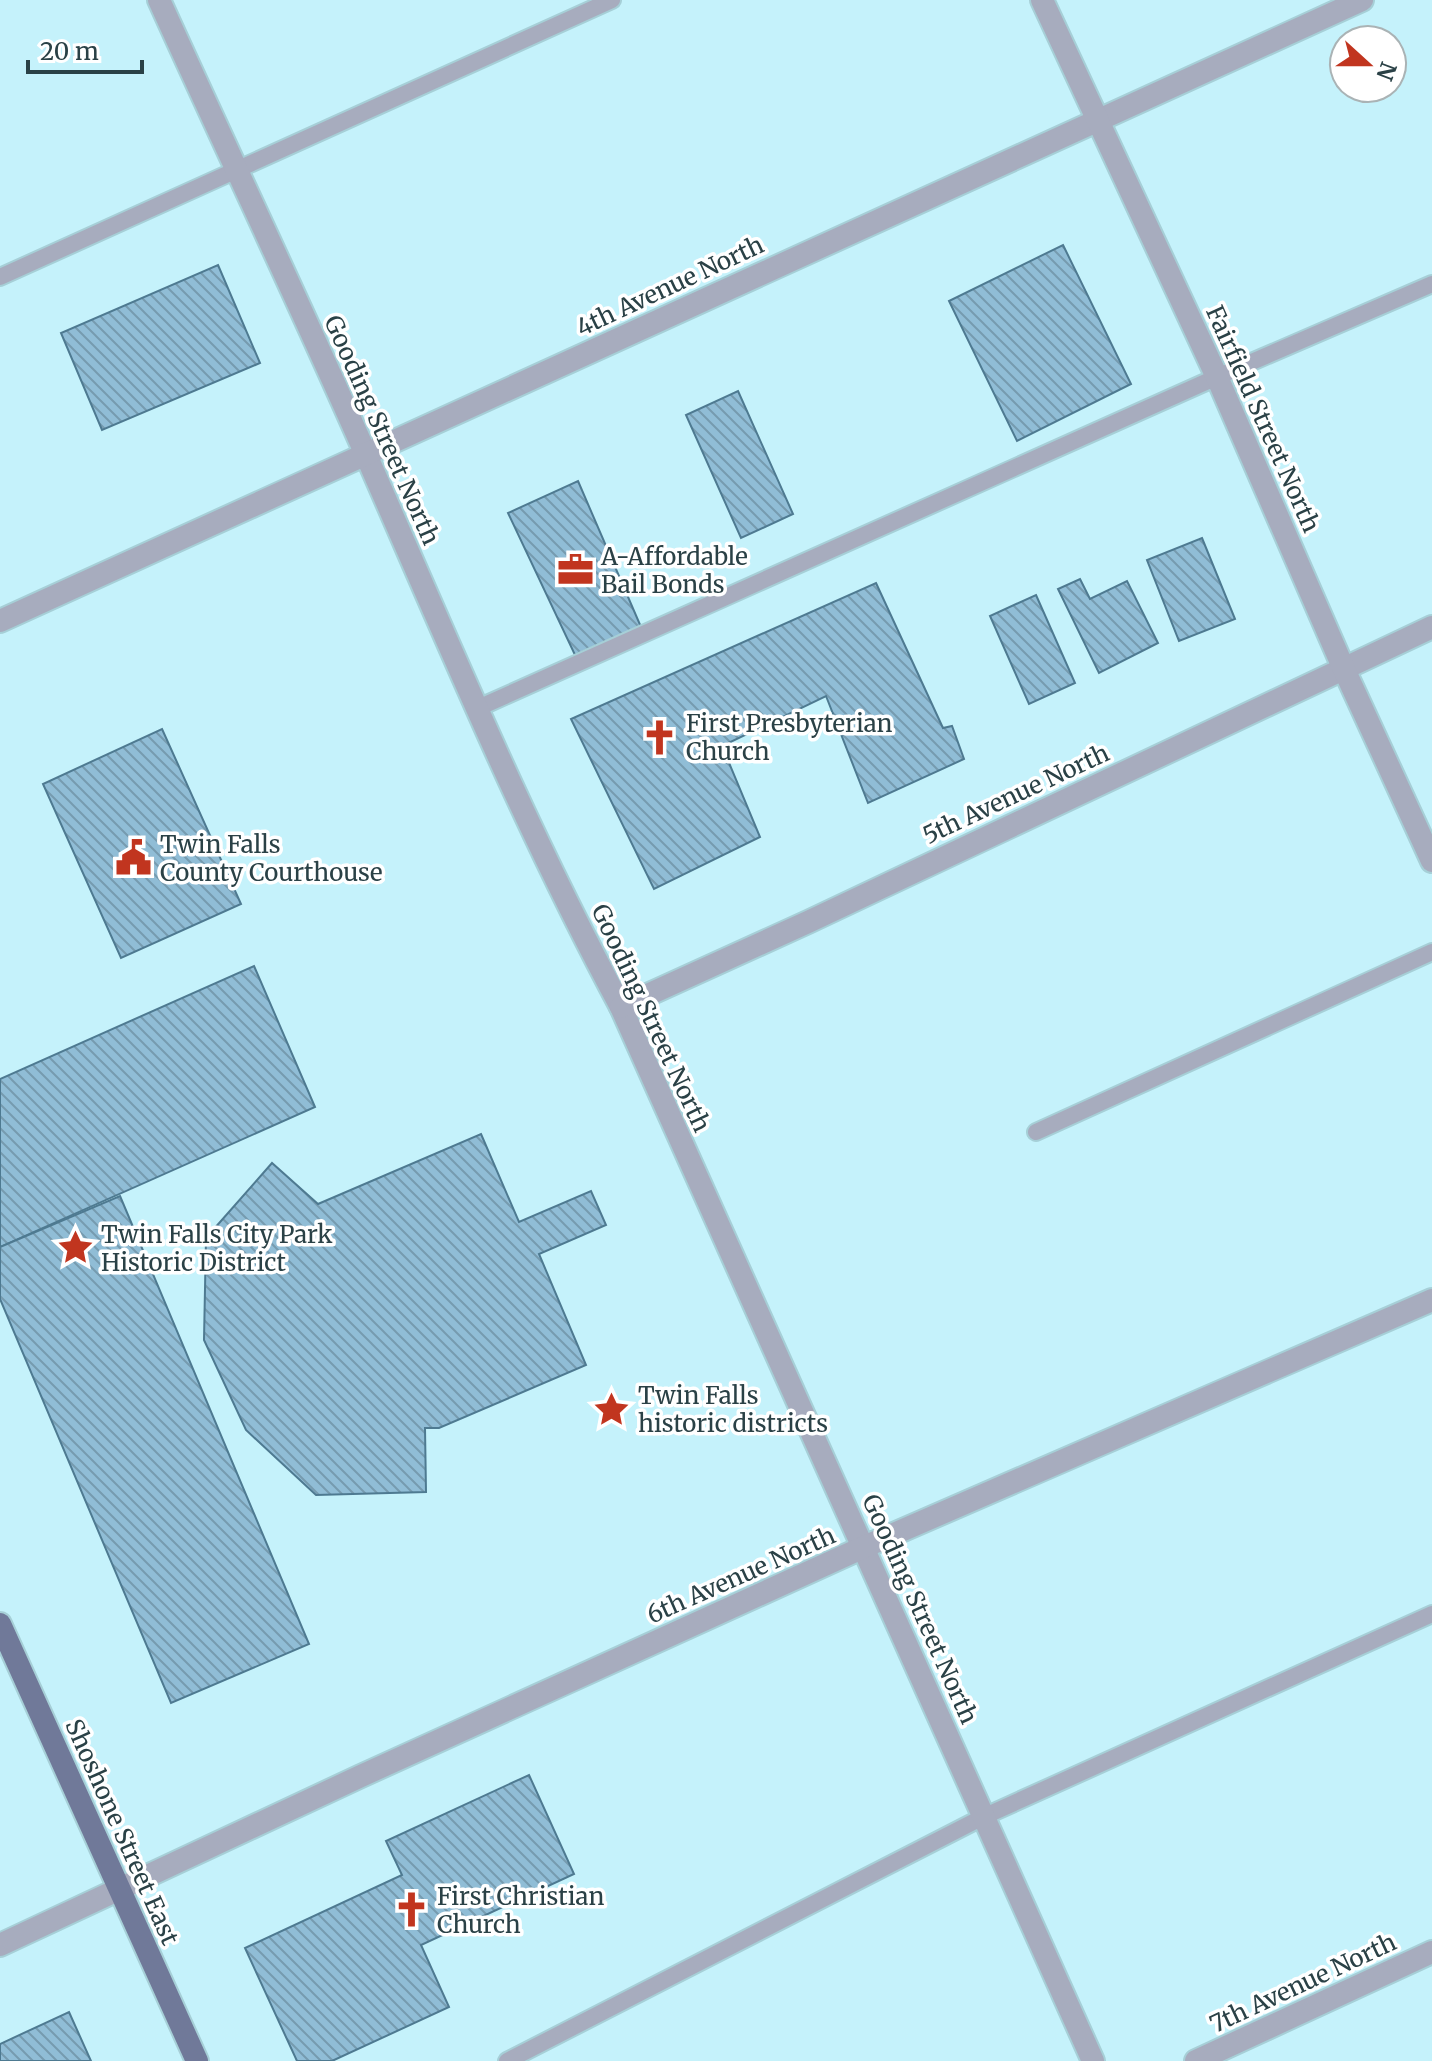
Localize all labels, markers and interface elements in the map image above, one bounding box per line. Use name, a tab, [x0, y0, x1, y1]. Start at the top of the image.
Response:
scale bar	[28, 24, 142, 74]
north arrow	[1328, 24, 1408, 104]
text: 20 m	[40, 36, 99, 67]
text: N	[1370, 58, 1403, 85]
street label: 4th Avenue North	[571, 229, 769, 343]
street label: Fairfield Street North	[1199, 301, 1327, 537]
street label: Gooding Street North	[317, 310, 447, 550]
place label: A-Affordable Bail Bonds	[600, 541, 748, 600]
office icon: A-Affordable Bail Bonds	[556, 551, 594, 589]
place label: First Presbyterian Church	[686, 708, 893, 767]
church icon: First Presbyterian Church	[641, 718, 679, 756]
street label: 5th Avenue North	[918, 737, 1114, 851]
place label: Twin Falls County Courthouse	[160, 829, 383, 888]
public building icon: Twin Falls County Courthouse	[115, 839, 153, 877]
street label: Gooding Street North	[585, 899, 717, 1137]
place label: Twin Falls City Park Historic District	[101, 1219, 333, 1278]
place icon: Twin Falls City Park Historic District	[56, 1229, 94, 1267]
place label: Twin Falls historic districts	[638, 1380, 828, 1439]
place icon: Twin Falls historic districts	[593, 1390, 631, 1428]
street label: Gooding Street North	[855, 1489, 985, 1729]
street label: 6th Avenue North	[642, 1519, 840, 1630]
street label: Shoshone Street East	[58, 1714, 186, 1950]
place label: First Christian Church	[437, 1881, 604, 1940]
church icon: First Christian Church	[392, 1891, 430, 1929]
street label: 7th Avenue North	[1205, 1926, 1401, 2040]

